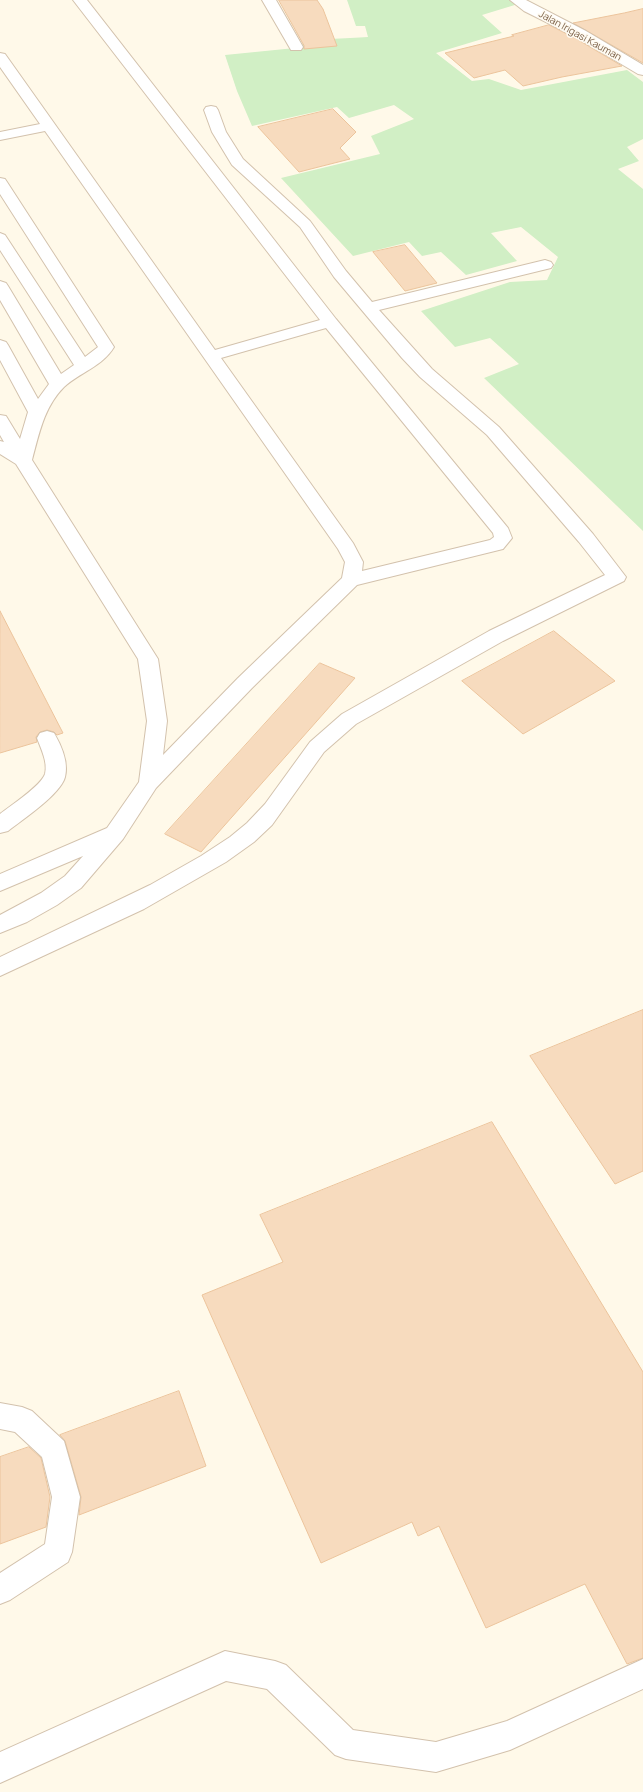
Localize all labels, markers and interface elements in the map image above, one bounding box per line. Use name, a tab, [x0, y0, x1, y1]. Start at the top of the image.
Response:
street label: Jalan Irigasi Kauman	[537, 8, 623, 64]

